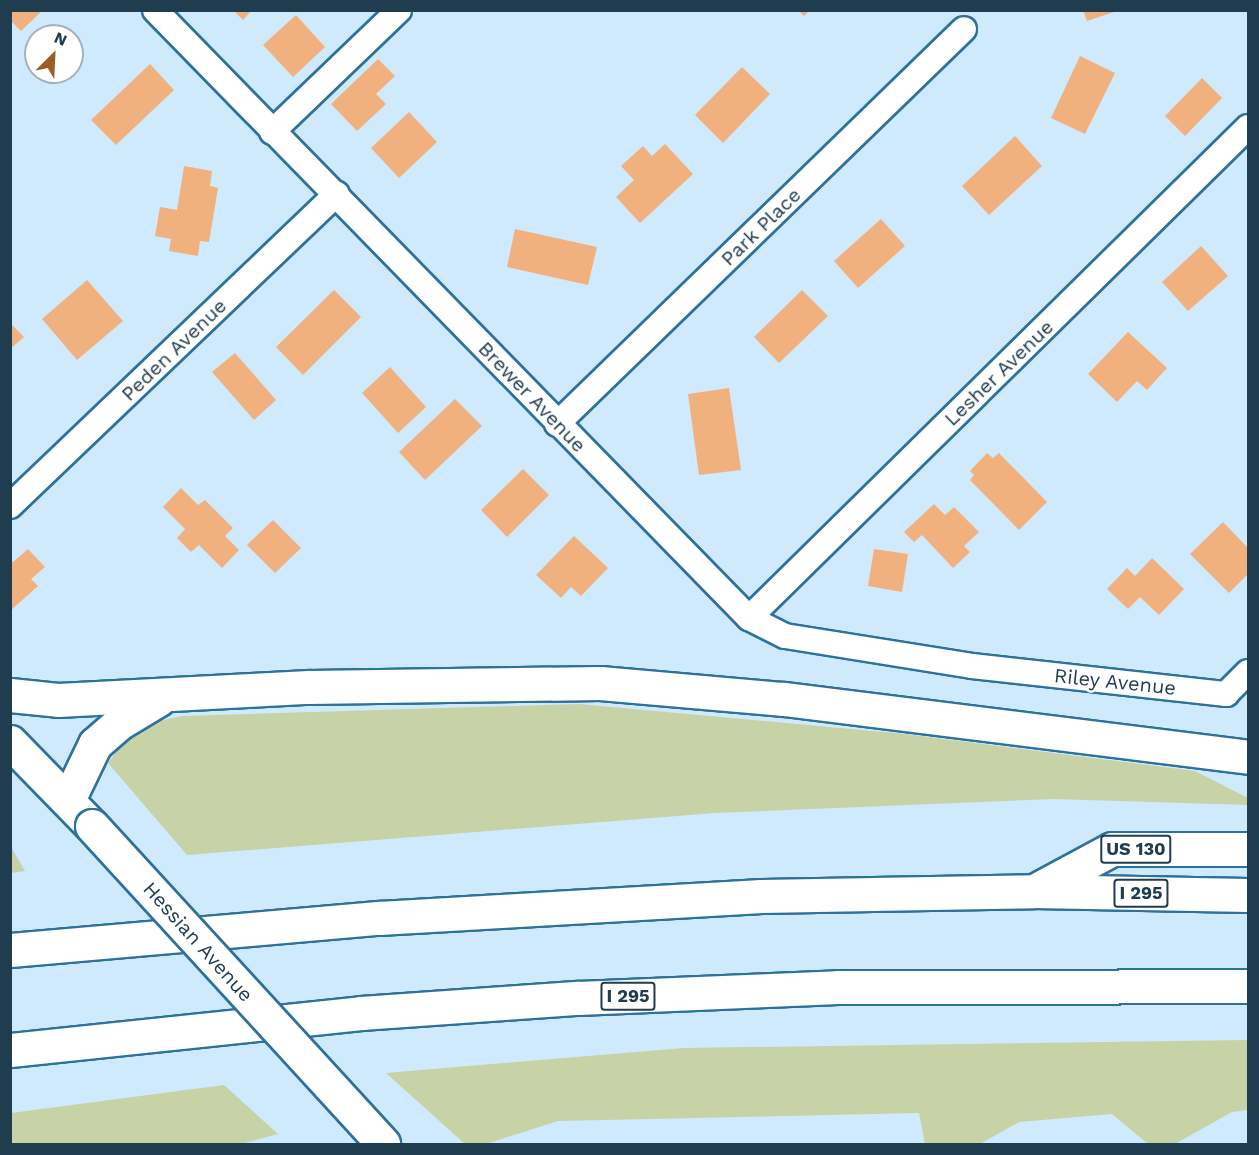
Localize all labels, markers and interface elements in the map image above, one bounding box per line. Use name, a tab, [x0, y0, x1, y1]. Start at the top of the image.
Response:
north arrow	[24, 24, 84, 84]
text: N	[51, 28, 70, 50]
street label: Park Place	[716, 183, 806, 271]
street label: Peden Avenue	[116, 294, 232, 406]
street label: Lesher Avenue	[939, 315, 1059, 431]
street label: Brewer Avenue	[473, 336, 591, 458]
street label: Riley Avenue	[1052, 664, 1178, 700]
road number: US 130	[1100, 834, 1172, 864]
street label: Hessian Avenue	[138, 877, 258, 1007]
road number: I 295	[1112, 878, 1170, 908]
road number: I 295	[600, 981, 656, 1011]

